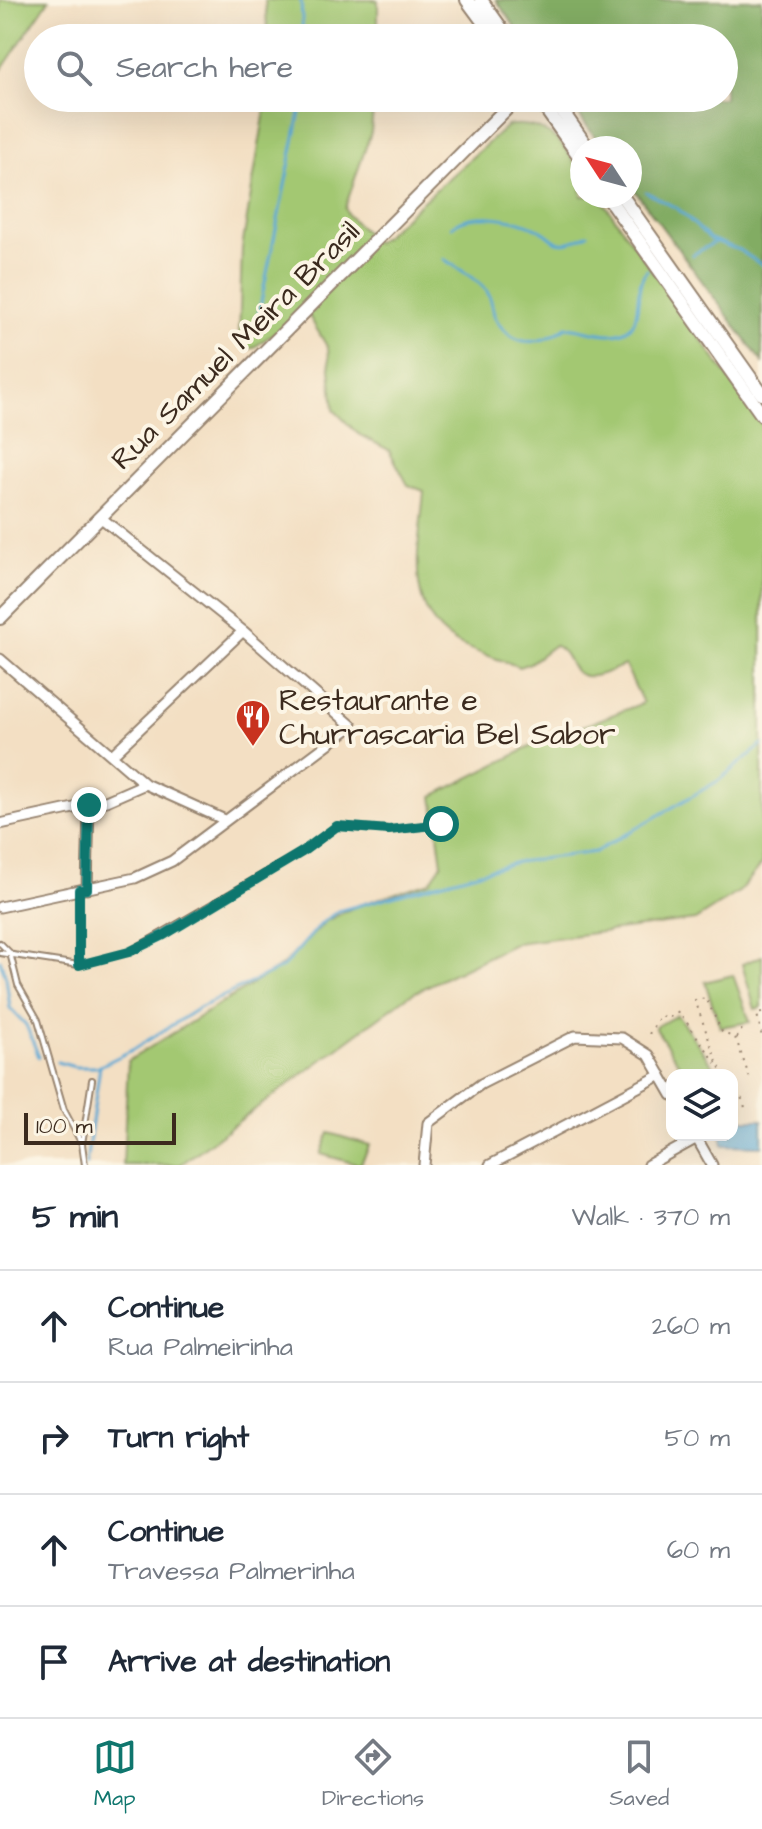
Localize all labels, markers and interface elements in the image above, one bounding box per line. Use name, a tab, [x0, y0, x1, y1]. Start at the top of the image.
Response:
search box	[24, 24, 738, 112]
icon: search	[52, 46, 96, 90]
text: Search here	[116, 47, 293, 89]
north arrow	[570, 136, 642, 208]
street label: Rua Samuel Meira Brasil	[102, 212, 370, 480]
place label: Restaurante e Churrascaria Bel Sabor	[279, 680, 615, 756]
restaurant icon: Restaurante e Churrascaria Bel Sabor	[234, 698, 272, 748]
route end	[71, 787, 107, 823]
route start	[423, 806, 459, 842]
map controls	[666, 1069, 738, 1141]
button: layers	[666, 1069, 738, 1141]
scale bar	[24, 1109, 176, 1145]
text: 100 m	[36, 1111, 93, 1142]
text: 5 min	[32, 1193, 118, 1241]
text: Walk · 370 m	[572, 1199, 730, 1235]
text: Continue	[108, 1287, 224, 1329]
icon: ahead	[32, 1304, 76, 1348]
text: 260 m	[652, 1308, 730, 1344]
text: Rua Palmeirinha	[108, 1329, 293, 1365]
icon: right	[32, 1416, 76, 1460]
text: Turn right	[108, 1417, 249, 1459]
text: 50 m	[665, 1420, 730, 1456]
text: Continue	[108, 1511, 224, 1553]
icon: ahead	[32, 1528, 76, 1572]
text: 60 m	[667, 1532, 730, 1568]
text: Travessa Palmerinha	[108, 1553, 355, 1589]
icon: arrive	[32, 1640, 76, 1684]
text: Arrive at destination	[108, 1641, 390, 1683]
tab: Map	[93, 1735, 137, 1814]
tab: Directions	[322, 1735, 424, 1814]
tab: Saved	[609, 1735, 669, 1814]

